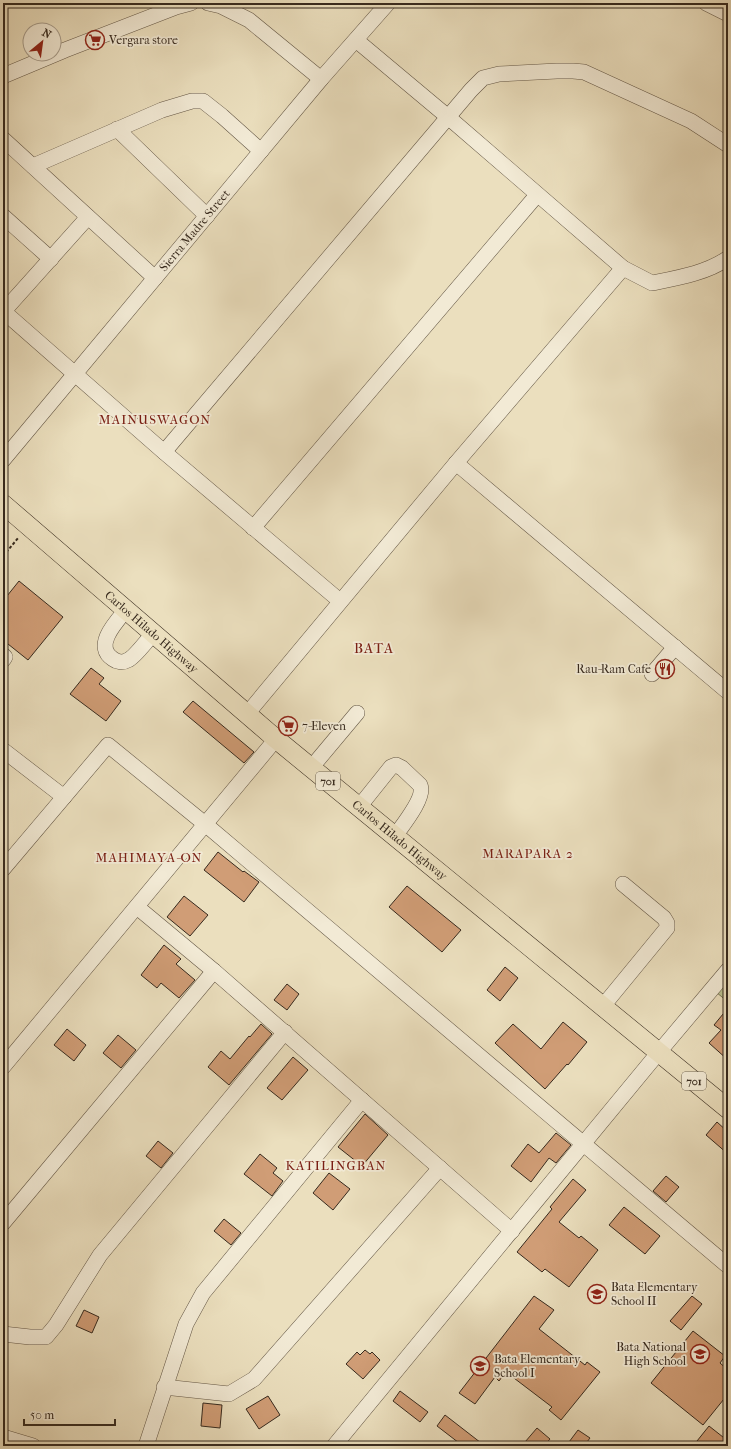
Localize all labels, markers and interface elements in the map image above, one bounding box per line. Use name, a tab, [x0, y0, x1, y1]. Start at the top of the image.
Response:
north arrow	[22, 22, 62, 62]
text: N	[40, 26, 54, 42]
supermarket icon: Vergara store	[84, 29, 106, 51]
place label: Vergara store	[108, 33, 178, 47]
street label: Sierra Madre Street	[156, 186, 233, 274]
district label: MAINUSWAGON	[99, 412, 211, 427]
street label: Carlos Hilado Highway	[102, 588, 202, 676]
district label: BATA	[354, 640, 394, 657]
restaurant icon: Rau-Ram Cafe	[654, 658, 676, 680]
place label: Rau-Ram Cafe	[576, 662, 651, 676]
supermarket icon: 7-Eleven	[277, 715, 299, 737]
place label: 7-Eleven	[302, 719, 346, 733]
road number: 701	[316, 772, 340, 790]
street label: Carlos Hilado Highway	[349, 797, 450, 884]
district label: MARAPARA 2	[482, 846, 574, 861]
district label: MAHIMAYA-ON	[96, 850, 202, 865]
road number: 701	[682, 1072, 706, 1090]
district label: KATILINGBAN	[286, 1158, 386, 1173]
place label: Bata Elementary School II	[611, 1280, 698, 1308]
school or university icon: Bata Elementary School II	[586, 1283, 608, 1305]
place label: Bata National High School	[616, 1340, 687, 1368]
school or university icon: Bata National High School	[689, 1343, 711, 1365]
place label: Bata Elementary School I	[494, 1352, 581, 1380]
school or university icon: Bata Elementary School I	[469, 1355, 491, 1377]
scale bar	[24, 1401, 115, 1427]
text: 50 m	[30, 1408, 54, 1422]

